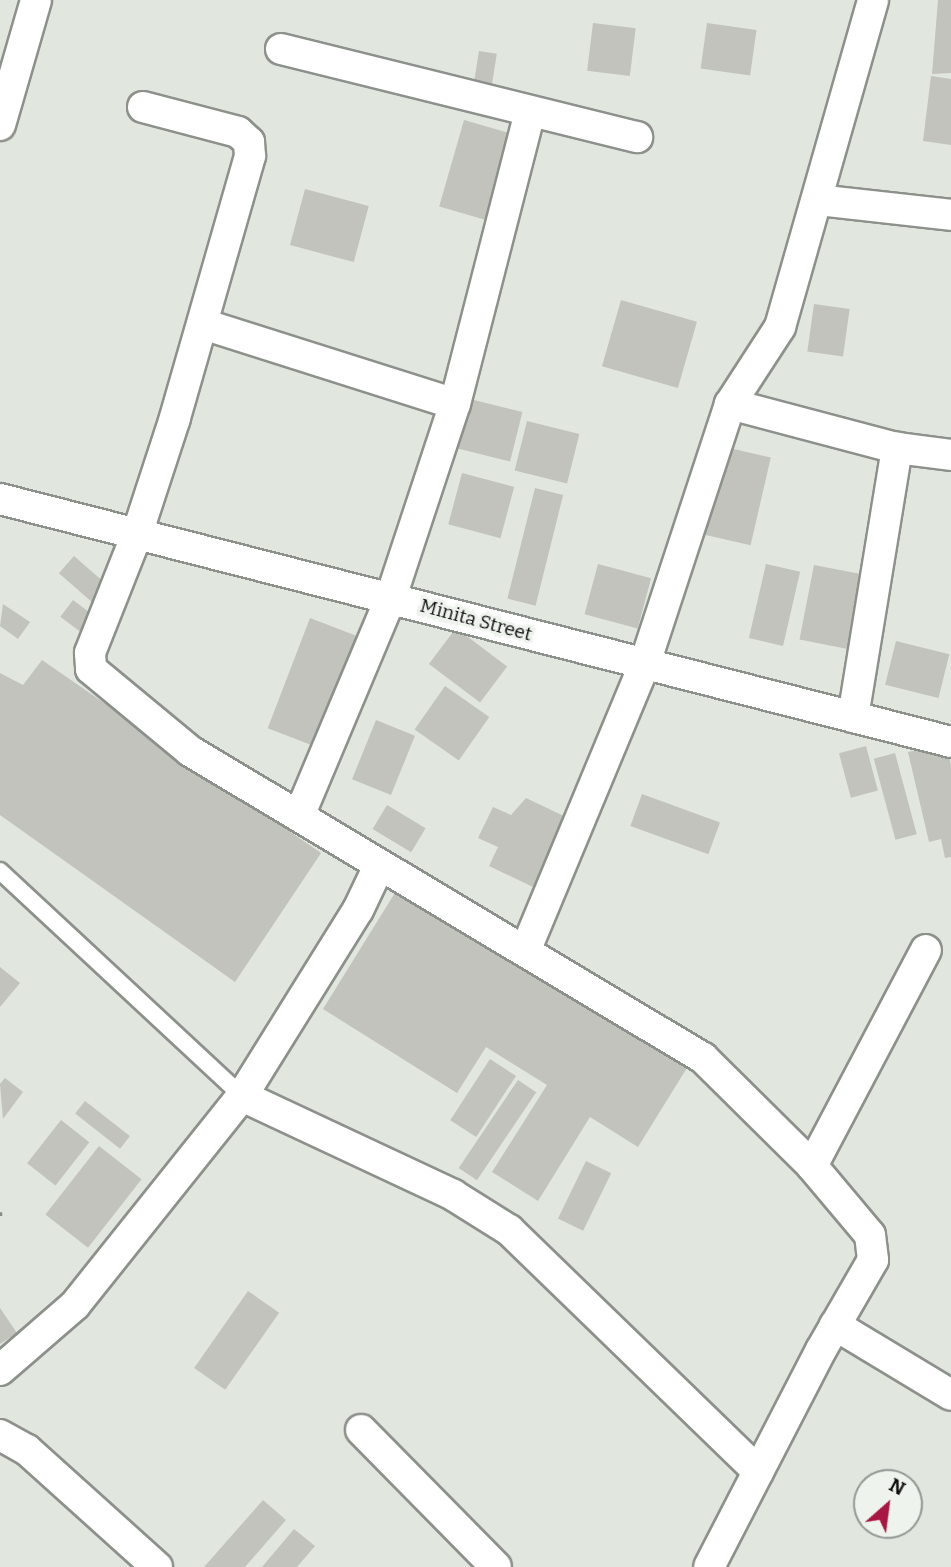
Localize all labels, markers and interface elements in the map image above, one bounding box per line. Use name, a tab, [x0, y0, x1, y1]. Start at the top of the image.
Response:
street label: Minita Street	[418, 594, 534, 646]
north arrow	[853, 1469, 923, 1539]
text: N	[885, 1473, 909, 1500]

